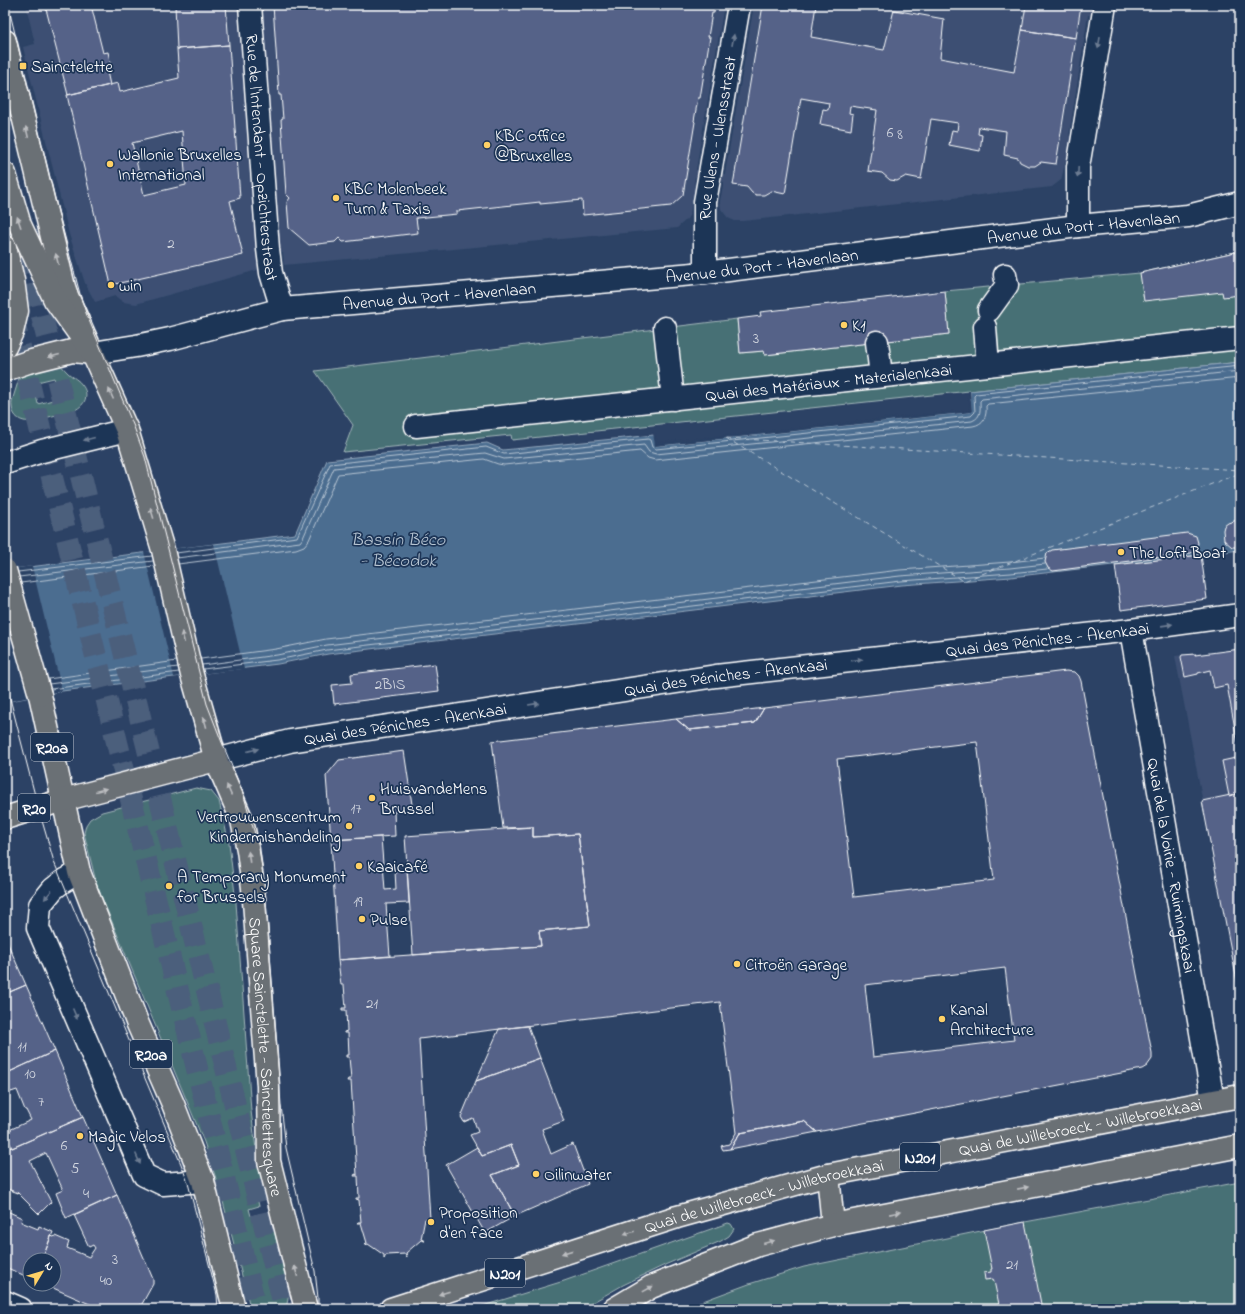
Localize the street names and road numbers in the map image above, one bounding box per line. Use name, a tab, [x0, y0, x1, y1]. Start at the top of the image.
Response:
street label: Rue de l'Intendant - Opzichterstraat	[238, 33, 284, 285]
street label: Rue Ulens - Ulensstraat	[694, 54, 744, 220]
street label: Avenue du Port - Havenlaan	[986, 206, 1181, 251]
street label: Avenue du Port - Havenlaan	[664, 243, 860, 290]
street label: Avenue du Port - Havenlaan	[342, 276, 537, 318]
street label: Quai des Matériaux - Materialenkaai	[704, 358, 953, 409]
street label: Quai des Péniches - Akenkaai	[945, 617, 1151, 664]
street label: Quai des Péniches - Akenkaai	[623, 653, 829, 704]
street label: Quai des Péniches - Akenkaai	[302, 697, 509, 753]
road number: R20a	[31, 733, 73, 761]
street label: Quai de la Voirie - Ruimingskaai	[1140, 756, 1201, 975]
road number: R20	[18, 794, 50, 822]
street label: Square Sainctelette - Sainctelettesquare	[241, 916, 289, 1200]
road number: R20a	[130, 1040, 172, 1068]
street label: Quai de Willebroeck - Willebroekkaai	[957, 1093, 1204, 1164]
road number: N201	[900, 1143, 940, 1171]
street label: Quai de Willebroeck - Willebroekkaai	[641, 1154, 886, 1241]
road number: N201	[485, 1259, 525, 1287]

